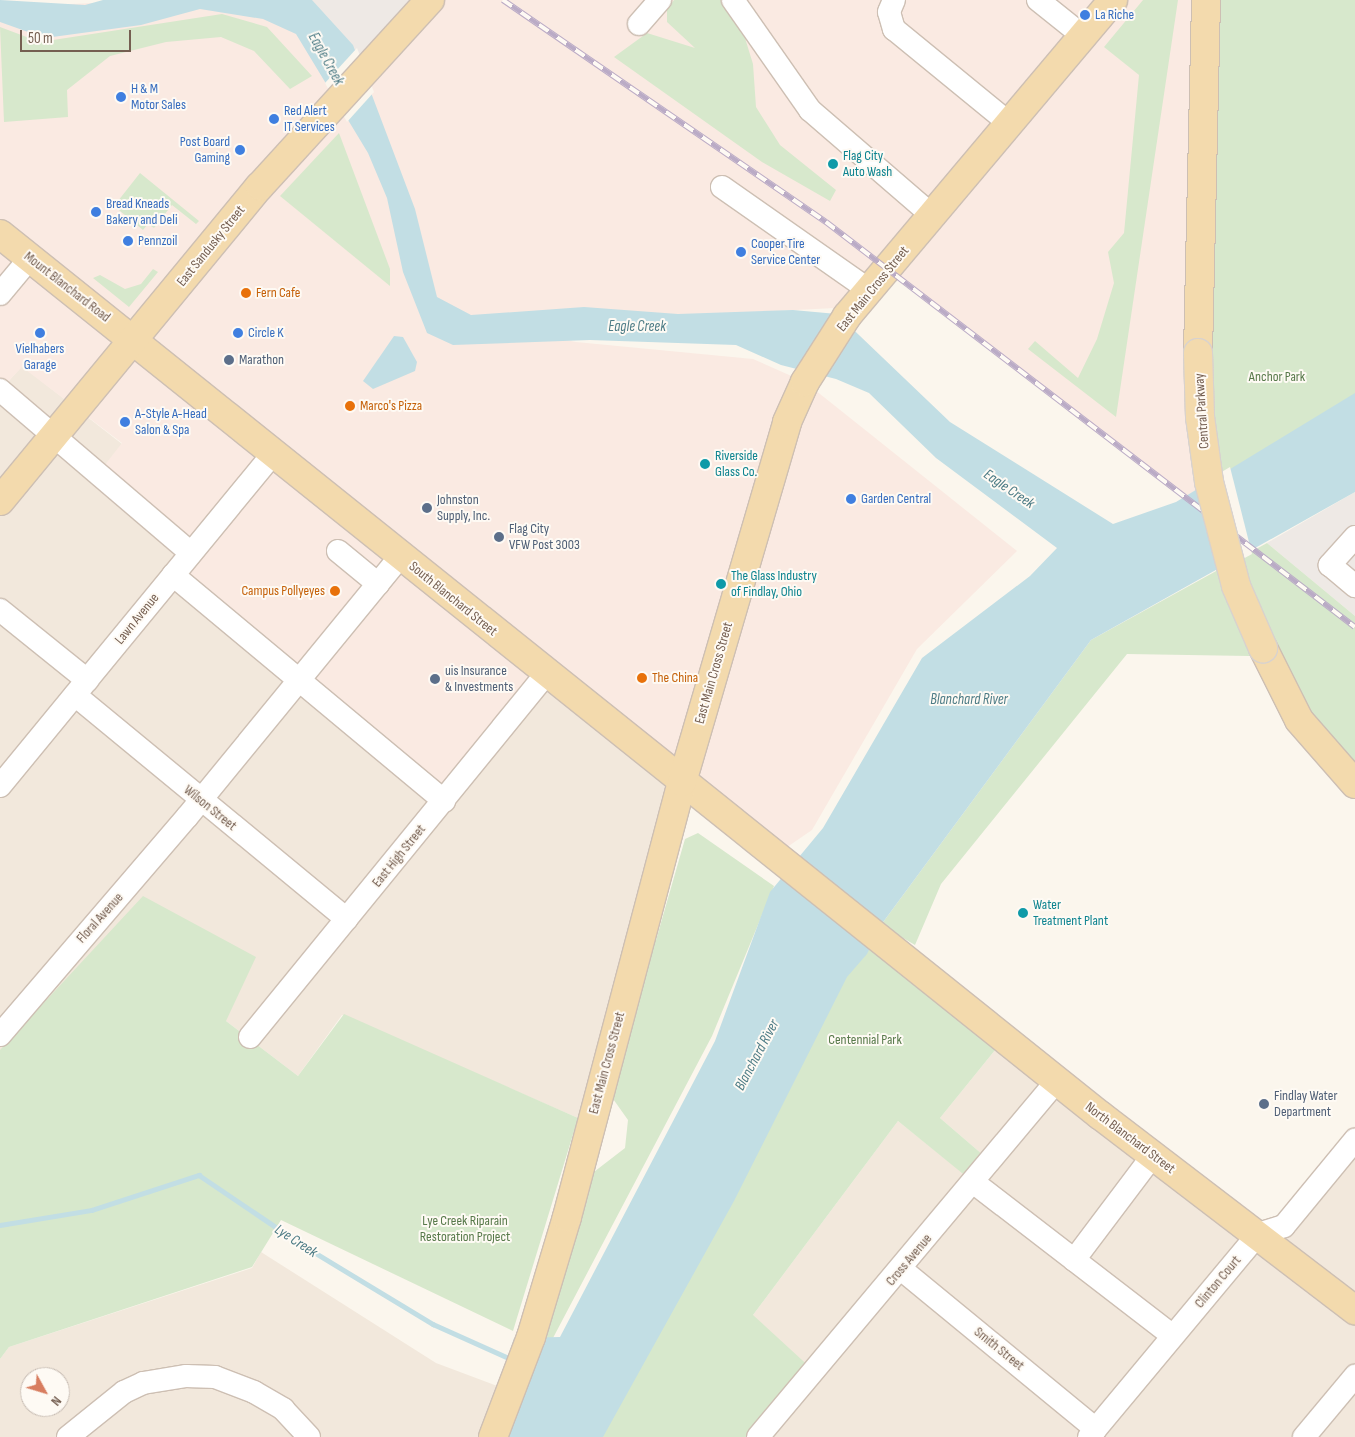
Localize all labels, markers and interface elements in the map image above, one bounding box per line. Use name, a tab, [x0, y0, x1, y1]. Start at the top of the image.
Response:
place label: La Riche	[1095, 7, 1134, 23]
marker: La Riche	[1079, 9, 1091, 21]
scale bar	[22, 20, 134, 52]
text: 50 m	[28, 29, 53, 48]
water label: Eagle Creek	[304, 30, 348, 88]
place label: H & M Motor Sales	[131, 81, 186, 114]
marker: H & M Motor Sales	[115, 91, 127, 103]
place label: Red Alert IT Services	[284, 103, 335, 136]
marker: Red Alert IT Services	[268, 113, 280, 125]
place label: Post Board Gaming	[180, 134, 230, 166]
marker: Post Board Gaming	[234, 144, 246, 156]
place label: Flag City Auto Wash	[843, 148, 892, 180]
marker: Flag City Auto Wash	[827, 158, 839, 170]
place label: Bread Kneads Bakery and Deli	[106, 196, 178, 228]
street label: East Sandusky Street	[173, 202, 249, 290]
marker: Bread Kneads Bakery and Deli	[90, 206, 102, 218]
place label: Pennzoil	[138, 233, 177, 249]
marker: Pennzoil	[122, 235, 134, 247]
place label: Cooper Tire Service Center	[751, 236, 820, 268]
street label: East Main Cross Street	[833, 243, 913, 335]
marker: Cooper Tire Service Center	[735, 246, 747, 258]
street label: Mount Blanchard Road	[20, 248, 114, 326]
place label: Fern Cafe	[256, 285, 300, 301]
marker: Fern Cafe	[240, 287, 252, 299]
water label: Eagle Creek	[608, 318, 666, 336]
place label: Circle K	[248, 325, 284, 341]
marker: Vielhabers Garage	[34, 327, 46, 339]
marker: Circle K	[232, 327, 244, 339]
place label: Vielhabers Garage	[16, 341, 64, 374]
place label: Marathon	[239, 352, 284, 368]
marker: Marathon	[223, 354, 235, 366]
park label: Anchor Park	[1249, 369, 1305, 385]
street label: Central Parkway	[1191, 373, 1213, 449]
place label: Marco's Pizza	[360, 398, 422, 414]
marker: Marco's Pizza	[344, 400, 356, 412]
place label: A-Style A-Head Salon & Spa	[135, 406, 207, 438]
marker: A-Style A-Head Salon & Spa	[119, 416, 131, 428]
place label: Riverside Glass Co.	[715, 448, 758, 481]
marker: Riverside Glass Co.	[699, 458, 711, 470]
water label: Eagle Creek	[980, 465, 1038, 513]
place label: Garden Central	[861, 491, 931, 507]
place label: Johnston Supply, Inc.	[437, 492, 490, 524]
marker: Garden Central	[845, 493, 857, 505]
marker: Johnston Supply, Inc.	[421, 502, 433, 514]
place label: Flag City VFW Post 3003	[509, 521, 580, 554]
marker: Flag City VFW Post 3003	[493, 531, 505, 543]
street label: South Blanchard Street	[405, 558, 501, 640]
place label: The Glass Industry of Findlay, Ohio	[731, 568, 817, 600]
marker: The Glass Industry of Findlay, Ohio	[715, 578, 727, 590]
place label: Campus Pollyeyes	[241, 583, 325, 599]
marker: Campus Pollyeyes	[329, 585, 341, 597]
street label: Lawn Avenue	[111, 590, 163, 648]
street label: East Main Cross Street	[691, 620, 737, 726]
place label: uis Insurance & Investments	[445, 663, 513, 696]
place label: The China	[652, 670, 698, 686]
marker: The China	[636, 672, 648, 684]
marker: uis Insurance & Investments	[429, 673, 441, 685]
water label: Blanchard River	[930, 691, 1008, 709]
street label: Wilson Street	[180, 782, 240, 834]
street label: East High Street	[369, 821, 429, 891]
street label: Floral Avenue	[73, 889, 127, 947]
place label: Water Treatment Plant	[1033, 897, 1108, 930]
marker: Water Treatment Plant	[1017, 907, 1029, 919]
street label: East Main Cross Street	[585, 1010, 629, 1116]
water label: Blanchard River	[731, 1017, 783, 1093]
park label: Centennial Park	[828, 1032, 902, 1048]
place label: Findlay Water Department	[1274, 1088, 1337, 1120]
marker: Findlay Water Department	[1258, 1098, 1270, 1110]
street label: North Blanchard Street	[1082, 1099, 1178, 1177]
park label: Lye Creek Riparain Restoration Project	[420, 1213, 510, 1246]
water label: Lye Creek	[271, 1221, 321, 1261]
street label: Cross Avenue	[882, 1231, 936, 1289]
street label: Clinton Court	[1191, 1252, 1245, 1312]
street label: Smith Street	[971, 1324, 1027, 1374]
north arrow	[20, 1367, 70, 1417]
text: N	[47, 1393, 65, 1409]

